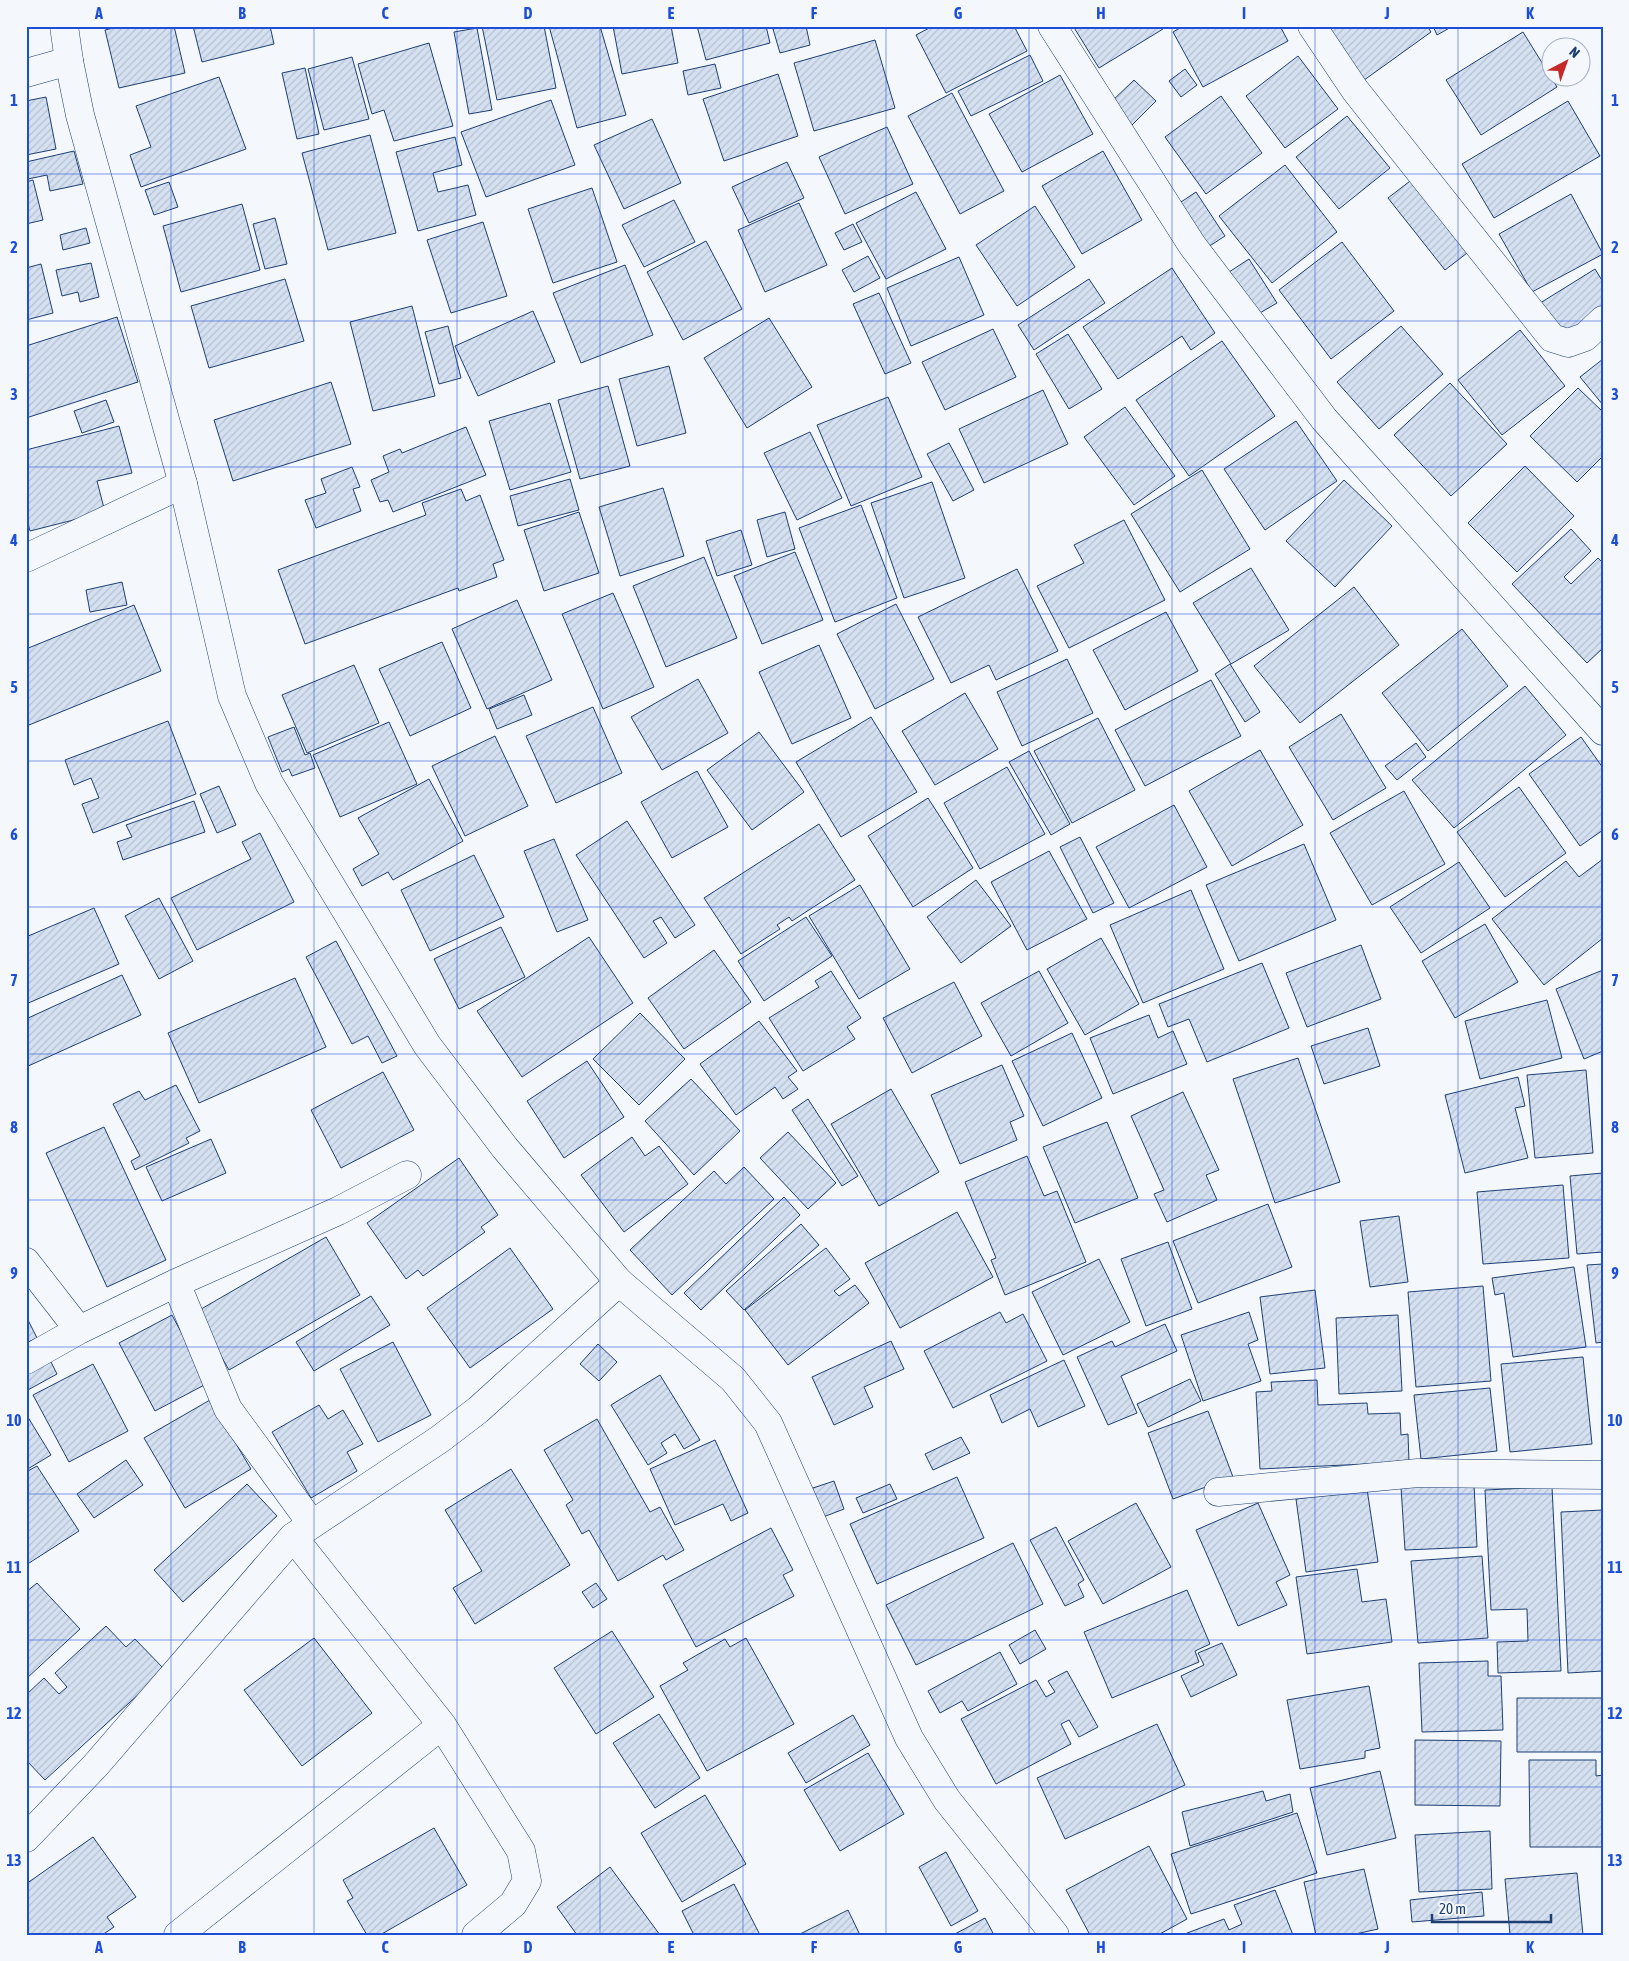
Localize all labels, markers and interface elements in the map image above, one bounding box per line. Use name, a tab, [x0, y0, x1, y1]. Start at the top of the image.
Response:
text: A	[94, 4, 103, 22]
text: B	[238, 4, 246, 22]
text: C	[381, 4, 389, 22]
text: D	[524, 4, 533, 22]
text: E	[668, 4, 675, 22]
text: F	[811, 4, 818, 22]
text: G	[954, 4, 963, 22]
text: H	[1096, 4, 1106, 22]
text: I	[1242, 4, 1246, 22]
text: J	[1383, 4, 1390, 22]
text: K	[1526, 4, 1534, 22]
north arrow	[1542, 38, 1592, 88]
text: N	[1566, 43, 1583, 61]
text: 1	[10, 91, 18, 109]
text: 1	[1611, 91, 1619, 109]
text: 2	[10, 238, 18, 256]
text: 2	[1611, 238, 1619, 256]
text: 3	[10, 385, 18, 403]
text: 3	[1611, 385, 1619, 403]
text: 4	[9, 531, 18, 549]
text: 4	[1610, 531, 1619, 549]
text: 5	[10, 678, 18, 696]
text: 5	[1611, 678, 1619, 696]
text: 6	[10, 825, 18, 843]
text: 6	[1611, 825, 1619, 843]
text: 7	[10, 971, 18, 989]
text: 7	[1611, 971, 1619, 989]
text: 8	[10, 1118, 18, 1136]
text: 8	[1611, 1118, 1619, 1136]
text: 9	[10, 1264, 18, 1282]
text: 9	[1611, 1264, 1619, 1282]
text: 10	[6, 1411, 22, 1429]
text: 10	[1607, 1411, 1623, 1429]
text: 11	[6, 1558, 22, 1576]
text: 11	[1607, 1558, 1623, 1576]
text: 12	[6, 1704, 22, 1722]
text: 12	[1607, 1704, 1623, 1722]
text: 13	[6, 1851, 22, 1869]
text: 13	[1607, 1851, 1623, 1869]
scale bar	[1432, 1891, 1550, 1923]
text: 20 m	[1439, 1900, 1466, 1917]
text: A	[94, 1938, 103, 1956]
text: B	[238, 1938, 246, 1956]
text: C	[381, 1938, 389, 1956]
text: D	[524, 1938, 533, 1956]
text: E	[668, 1938, 675, 1956]
text: F	[811, 1938, 818, 1956]
text: G	[954, 1938, 963, 1956]
text: H	[1096, 1938, 1106, 1956]
text: I	[1242, 1938, 1246, 1956]
text: J	[1383, 1938, 1390, 1956]
text: K	[1526, 1938, 1534, 1956]

